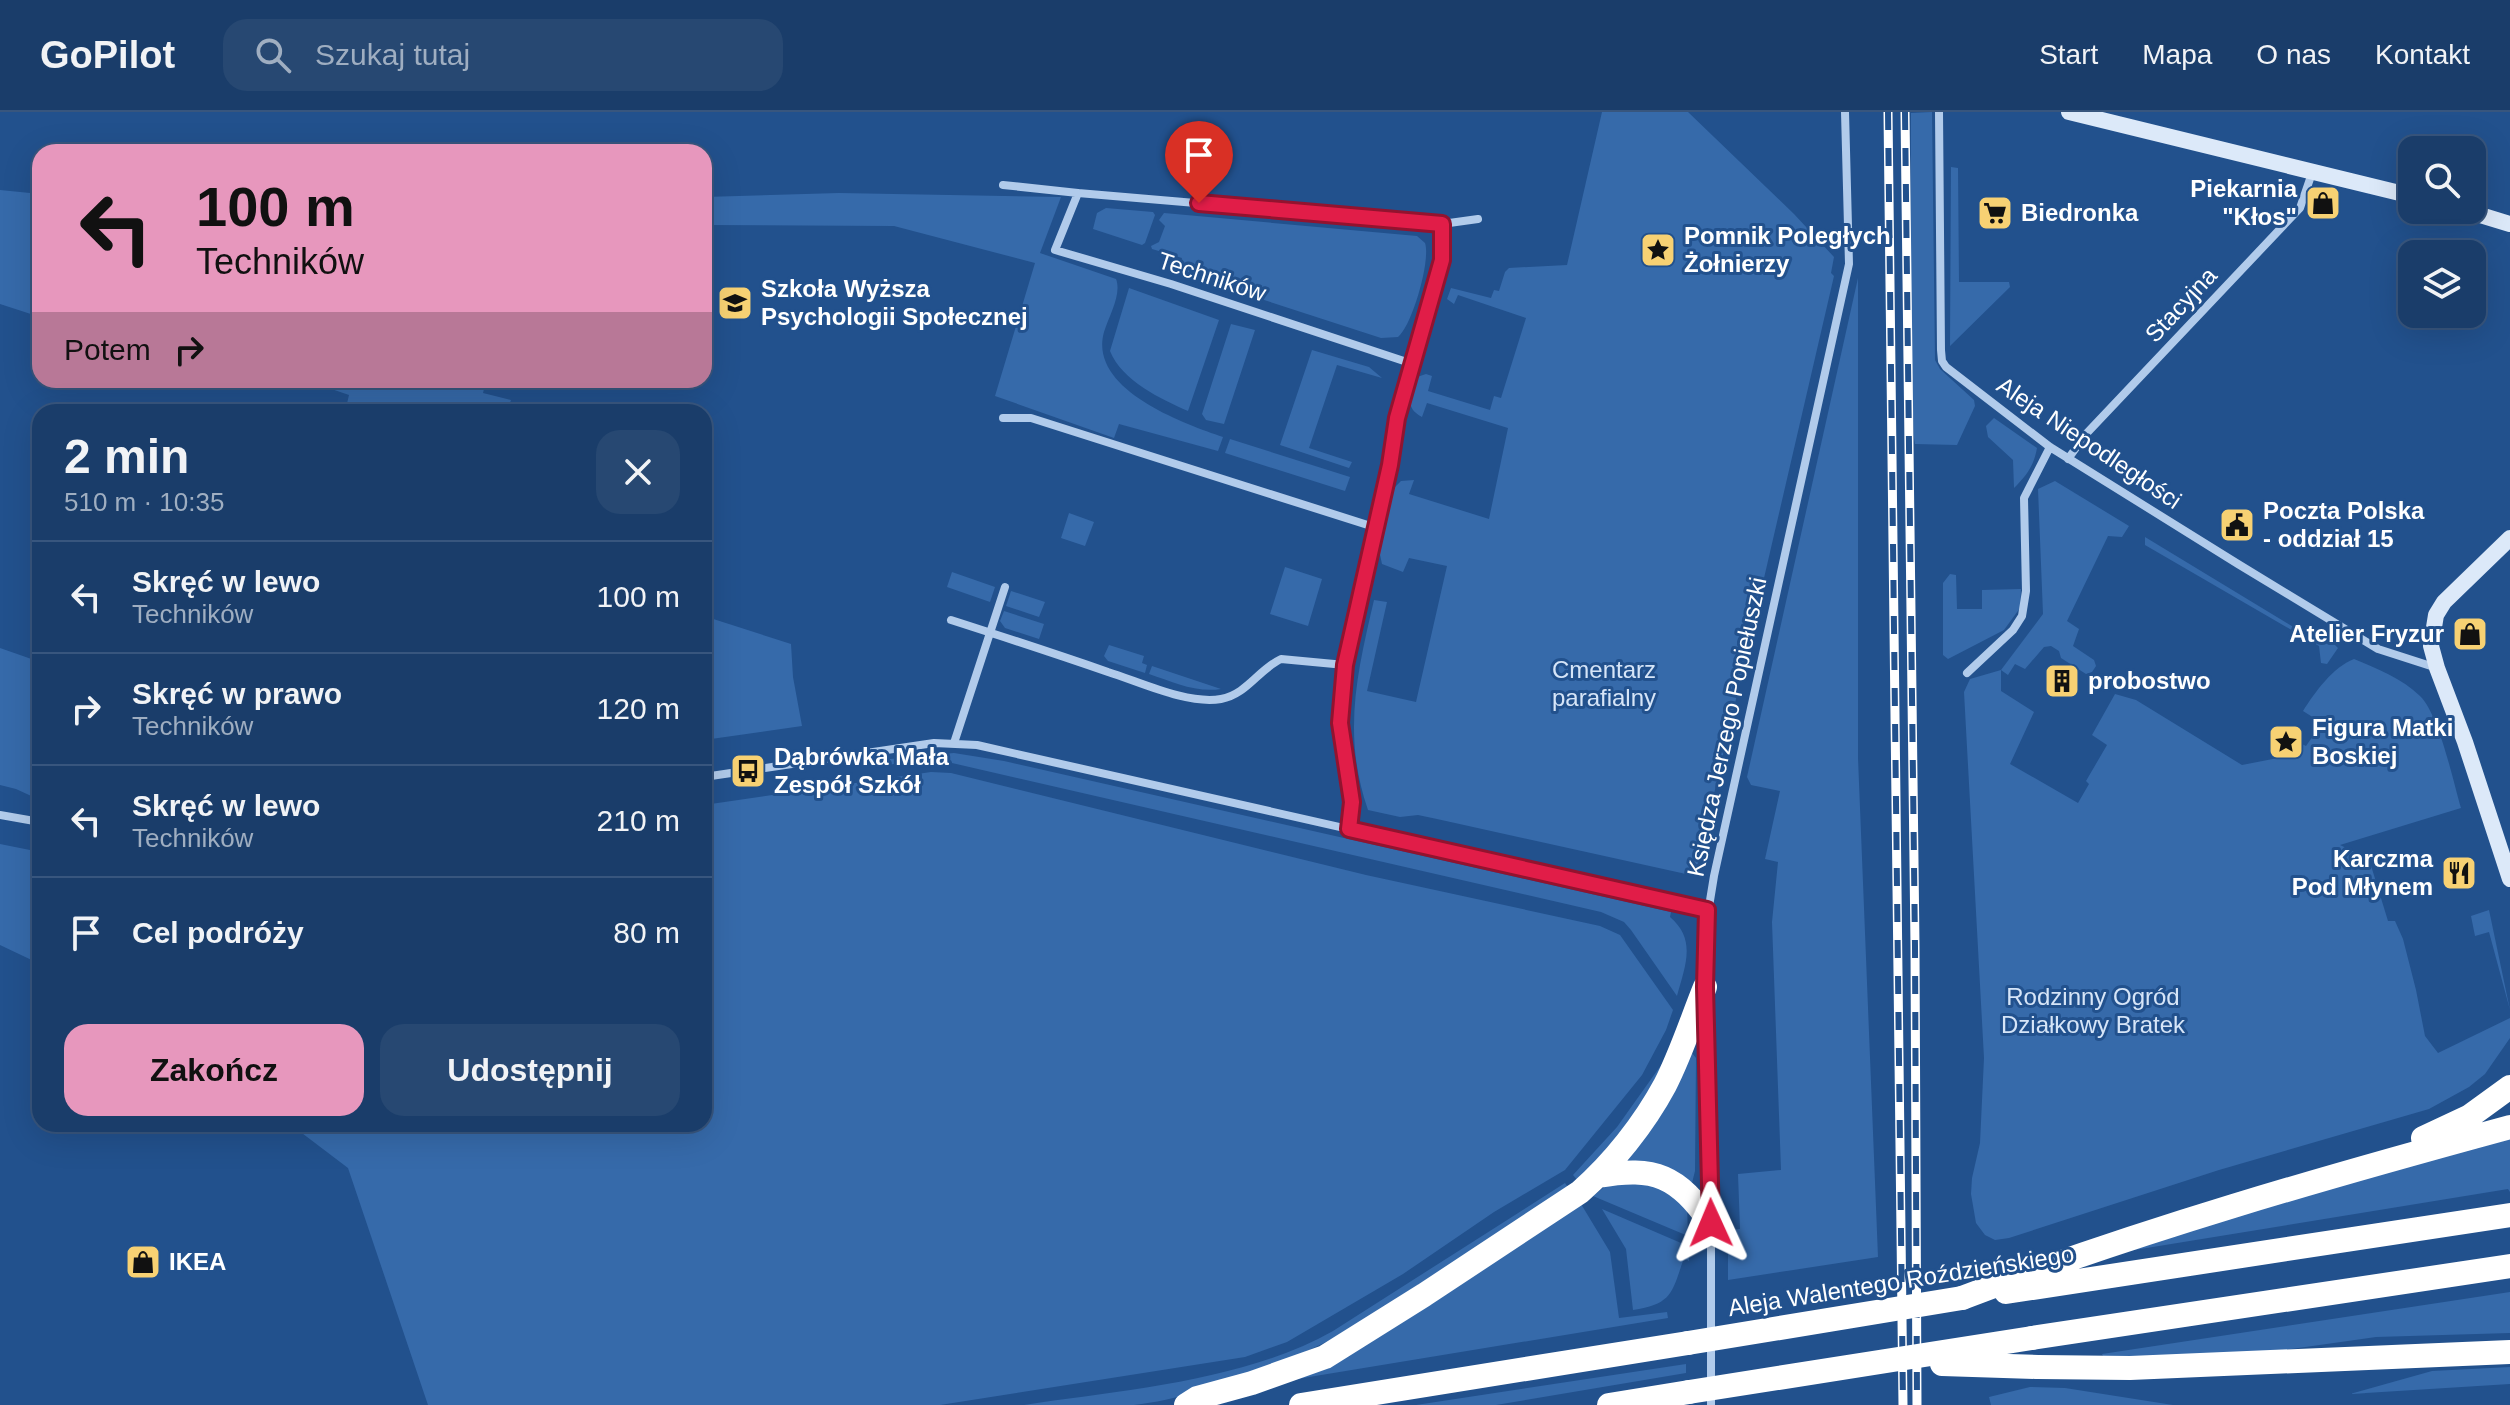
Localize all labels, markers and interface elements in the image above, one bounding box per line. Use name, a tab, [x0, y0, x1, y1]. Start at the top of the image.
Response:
search box	[223, 19, 783, 91]
icon: search	[251, 33, 295, 77]
text: GoPilot	[40, 34, 175, 76]
text: Szukaj tutaj	[315, 38, 470, 71]
text: Start	[2039, 39, 2098, 70]
text: Mapa	[2142, 39, 2212, 70]
text: O nas	[2256, 39, 2331, 70]
text: Kontakt	[2375, 39, 2470, 70]
pin	[1165, 121, 1233, 203]
icon: arrive	[1177, 133, 1221, 177]
map controls	[2398, 136, 2486, 328]
button: search	[2398, 136, 2486, 224]
text: 100 m	[196, 175, 355, 238]
place label: Piekarnia "Kłos"	[2190, 175, 2298, 230]
icon: left	[64, 176, 168, 280]
shop icon: Piekarnia "Kłos"	[2304, 184, 2342, 222]
supermarket icon: Biedronka	[1976, 194, 2014, 232]
place label: Biedronka	[2021, 199, 2139, 226]
place label: Pomnik Poległych Żołnierzy	[1684, 222, 1891, 277]
place icon: Pomnik Poległych Żołnierzy	[1639, 231, 1677, 269]
button: layers	[2398, 240, 2486, 328]
text: Techników	[196, 241, 364, 282]
street label: Techników	[1155, 246, 1270, 307]
street label: Stacyjna	[2139, 261, 2222, 348]
place label: Szkoła Wyższa Psychologii Społecznej	[761, 275, 1028, 330]
school or university icon: Szkoła Wyższa Psychologii Społecznej	[716, 284, 754, 322]
icon: right	[167, 328, 211, 372]
text: Potem	[64, 333, 151, 366]
street label: Aleja Niepodległości	[1992, 371, 2186, 514]
text: 2 min	[64, 430, 189, 483]
button: close	[596, 430, 680, 514]
text: 510 m · 10:35	[64, 487, 224, 517]
place label: Poczta Polska - oddział 15	[2263, 497, 2425, 552]
public building icon: Poczta Polska - oddział 15	[2218, 506, 2256, 544]
text: Skręć w lewo	[132, 565, 320, 598]
icon: left	[64, 575, 108, 619]
street label: Księdza Jerzego Popiełuszki	[1682, 575, 1771, 879]
text: 100 m	[597, 580, 680, 613]
text: Techników	[132, 599, 253, 629]
shop icon: Atelier Fryzur	[2451, 615, 2489, 653]
place label: Atelier Fryzur	[2289, 620, 2444, 647]
park label: Cmentarz parafialny	[1552, 656, 1656, 711]
building icon: probostwo	[2043, 662, 2081, 700]
place label: probostwo	[2088, 667, 2211, 694]
text: Skręć w prawo	[132, 677, 342, 710]
icon: right	[64, 687, 108, 731]
text: 120 m	[597, 692, 680, 725]
text: Techników	[132, 711, 253, 741]
place label: Figura Matki Boskiej	[2312, 714, 2453, 769]
place icon: Figura Matki Boskiej	[2267, 723, 2305, 761]
place label: Dąbrówka Mała Zespół Szkół	[774, 743, 949, 798]
bus stop icon: Dąbrówka Mała Zespół Szkół	[729, 752, 767, 790]
text: Skręć w lewo	[132, 789, 320, 822]
icon: left	[64, 799, 108, 843]
text: 210 m	[597, 804, 680, 837]
text: Techników	[132, 823, 253, 853]
place label: Karczma Pod Młynem	[2292, 845, 2434, 900]
restaurant icon: Karczma Pod Młynem	[2440, 854, 2478, 892]
icon: arrive	[64, 911, 108, 955]
text: Cel podróży	[132, 916, 304, 949]
text: 80 m	[613, 916, 680, 949]
park label: Rodzinny Ogród Działkowy Bratek	[2001, 983, 2186, 1038]
button: Zakończ	[64, 1024, 364, 1116]
button: Udostępnij	[380, 1024, 680, 1116]
position arrow	[1669, 1181, 1753, 1265]
street label: Aleja Walentego Roździeńskiego	[1726, 1240, 2076, 1321]
shop icon: IKEA	[124, 1243, 162, 1281]
place label: IKEA	[169, 1248, 226, 1275]

